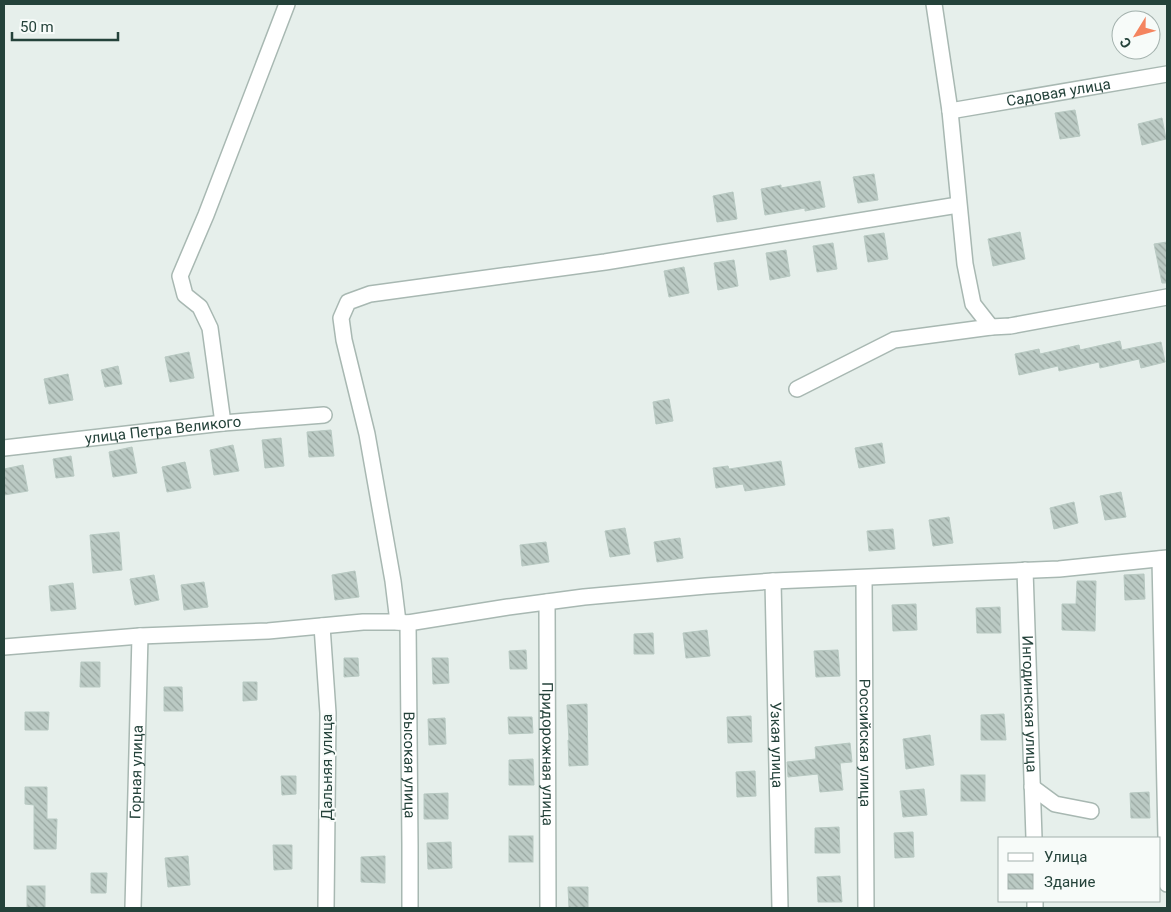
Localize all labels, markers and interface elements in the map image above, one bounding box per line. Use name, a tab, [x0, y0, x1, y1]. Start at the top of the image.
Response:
scale bar	[12, 10, 119, 42]
north arrow	[1111, 10, 1161, 60]
text: 50 m	[20, 18, 54, 36]
text: С	[1116, 34, 1135, 51]
street label: Садовая улица	[1005, 75, 1112, 110]
street label: улица Петра Великого	[84, 413, 242, 448]
street label: Ингодинская улица	[1018, 635, 1041, 773]
street label: Российская улица	[856, 679, 874, 807]
street label: Придорожная улица	[538, 682, 557, 826]
street label: Узкая улица	[767, 702, 786, 788]
street label: Высокая улица	[400, 711, 419, 819]
street label: Дальняя улица	[318, 714, 336, 820]
street label: Горная улица	[126, 725, 147, 819]
legend	[998, 837, 1161, 902]
text: Улица	[1044, 848, 1087, 866]
text: Здание	[1044, 873, 1095, 891]

